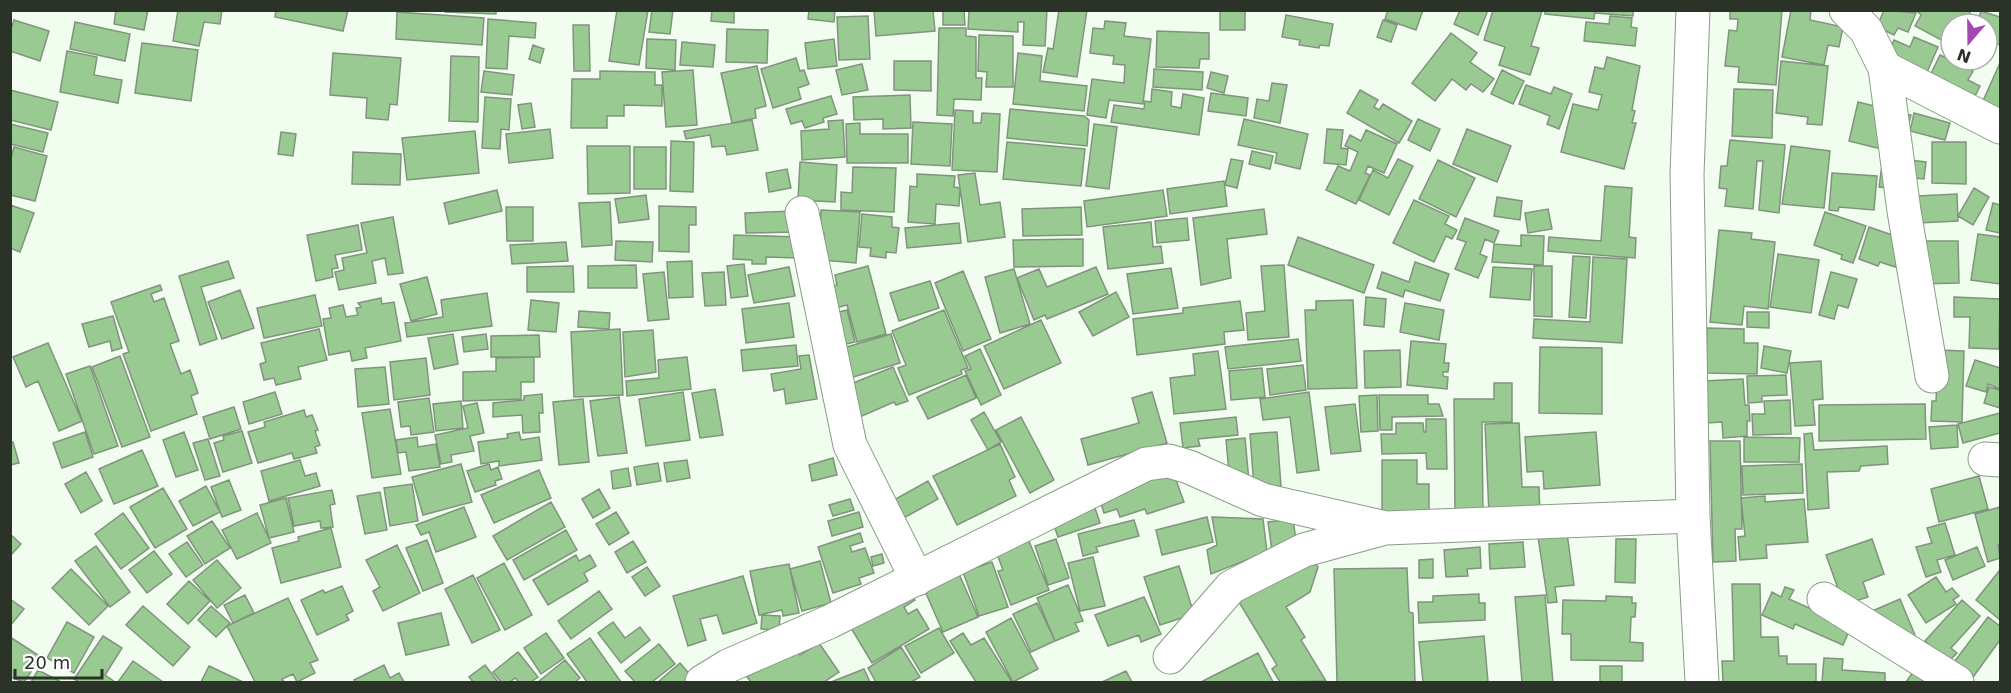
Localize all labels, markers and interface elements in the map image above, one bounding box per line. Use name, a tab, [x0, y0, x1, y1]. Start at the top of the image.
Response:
north arrow	[1939, 12, 1999, 72]
text: N	[1954, 44, 1974, 67]
scale bar	[15, 642, 102, 680]
text: 20 m	[24, 652, 70, 673]

